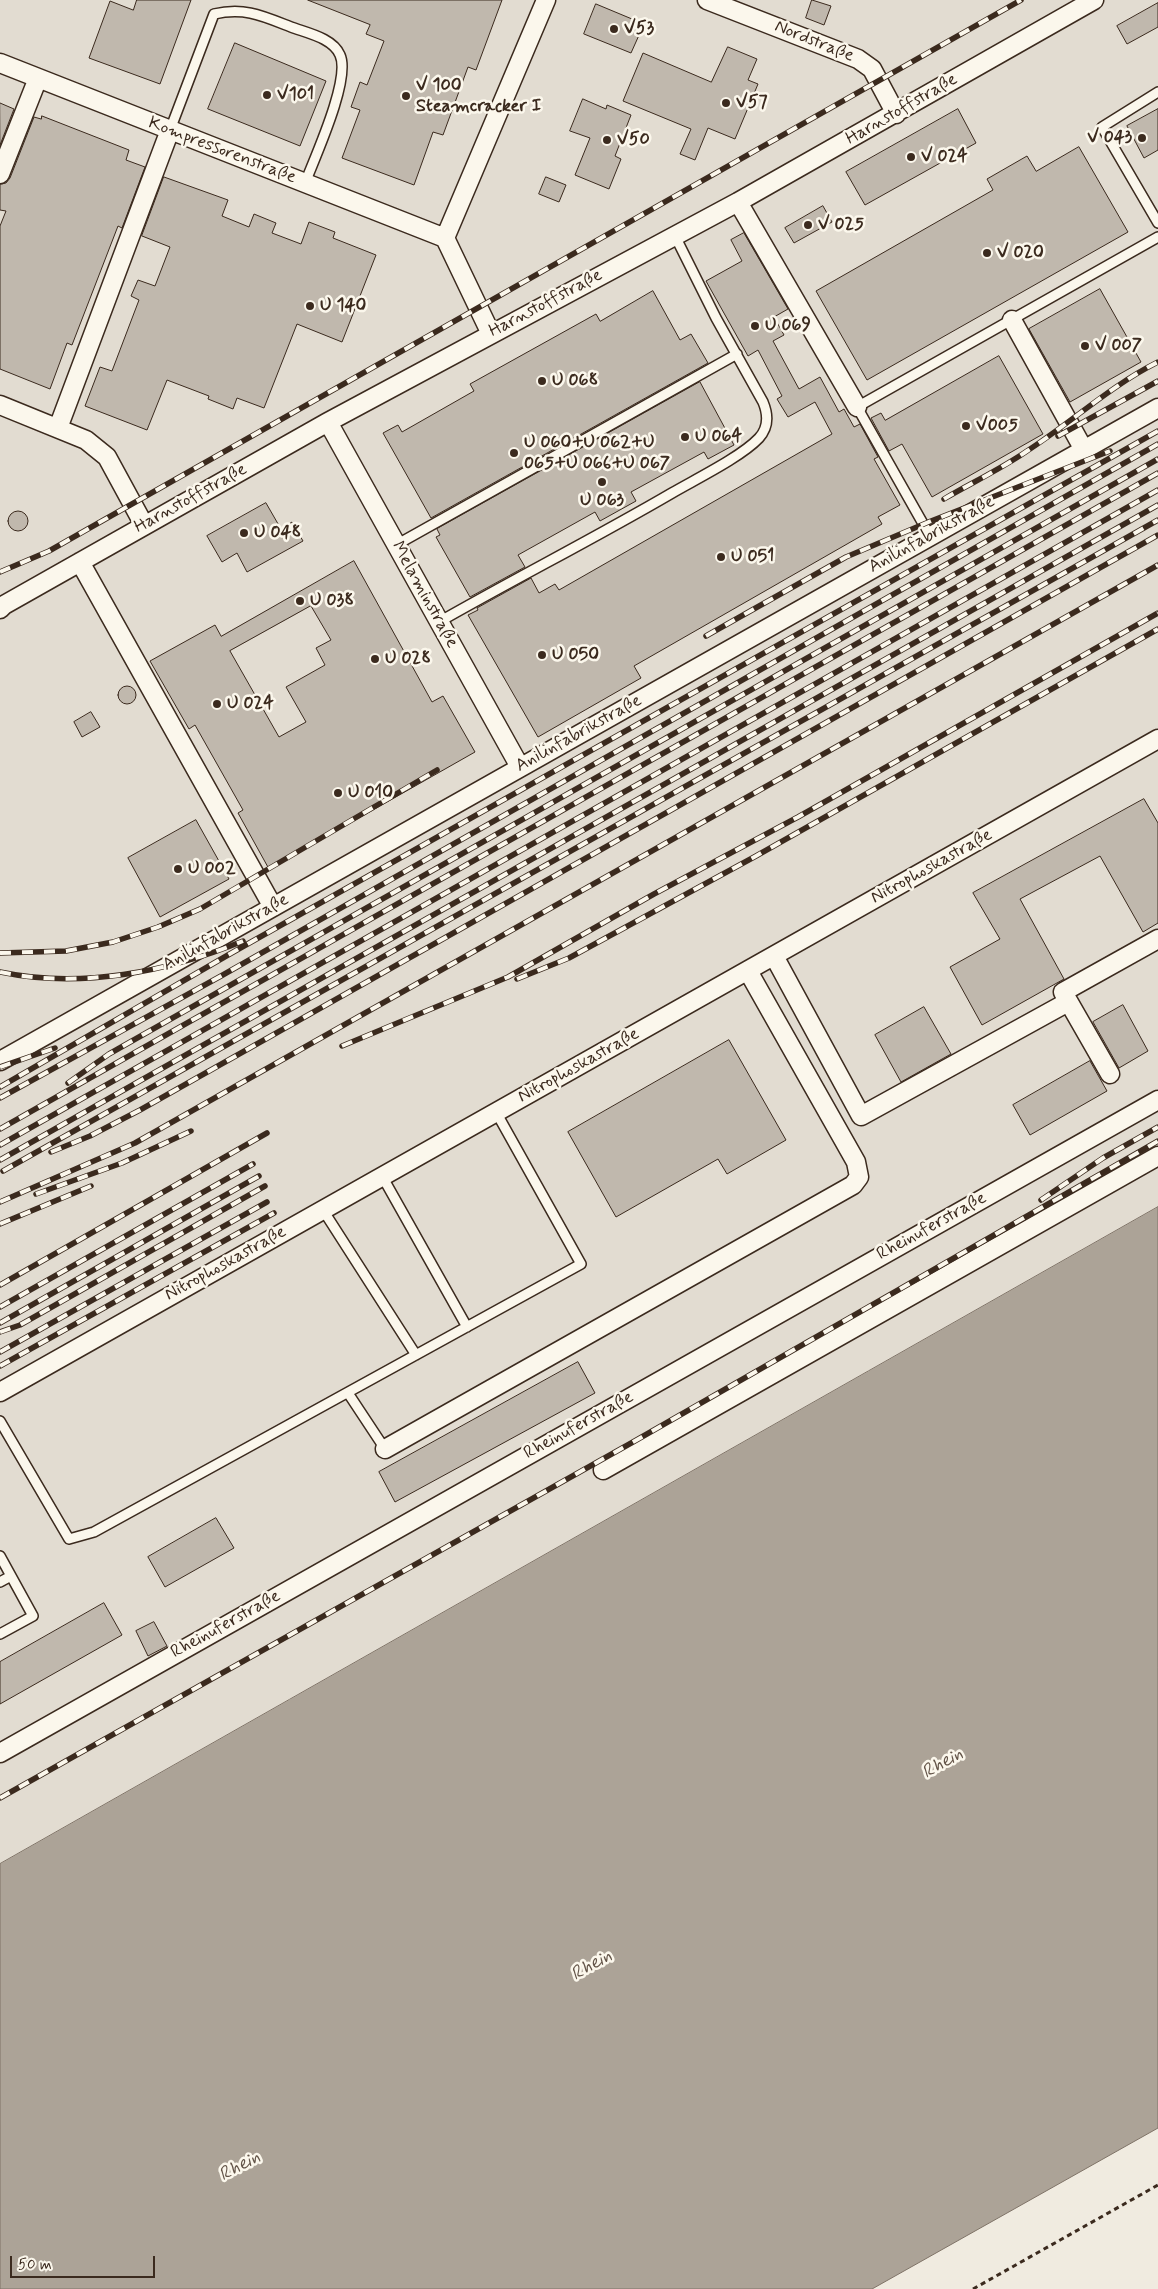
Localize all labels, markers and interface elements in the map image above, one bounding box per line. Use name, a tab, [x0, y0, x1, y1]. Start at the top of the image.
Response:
street label: Nordstraße	[771, 16, 857, 68]
place label: V53	[624, 18, 654, 40]
marker: V53	[608, 23, 620, 35]
street label: Harnstoffstraße	[842, 69, 962, 151]
place label: V 100 Steamcracker I	[416, 75, 541, 118]
place label: V101	[277, 84, 314, 106]
marker: V101	[261, 89, 273, 101]
marker: V 100 Steamcracker I	[400, 90, 412, 102]
place label: V57	[736, 92, 768, 114]
marker: V57	[720, 97, 732, 109]
street label: Kompressorenstraße	[145, 113, 299, 189]
place label: V 043	[1087, 127, 1132, 149]
place label: V50	[617, 129, 650, 151]
marker: V 043	[1136, 132, 1148, 144]
marker: V50	[601, 134, 613, 146]
place label: V 024	[921, 146, 968, 168]
marker: V 024	[905, 151, 917, 163]
place label: V 025	[818, 214, 864, 236]
marker: V 025	[802, 219, 814, 231]
place label: V 020	[997, 242, 1044, 264]
marker: V 020	[981, 247, 993, 259]
street label: Harnstoffstraße	[486, 265, 606, 343]
place label: U 140	[320, 295, 366, 317]
marker: U 140	[304, 300, 316, 312]
place label: U 069	[765, 315, 811, 337]
marker: U 069	[749, 320, 761, 332]
place label: V 007	[1095, 335, 1142, 357]
marker: V 007	[1079, 340, 1091, 352]
place label: U 068	[552, 370, 598, 392]
marker: U 068	[536, 375, 548, 387]
place label: V005	[976, 415, 1018, 437]
marker: V005	[960, 420, 972, 432]
place label: U 064	[695, 426, 742, 448]
marker: U 064	[679, 431, 691, 443]
place label: U 060+U 062+U 065+U 066+U 067	[524, 432, 670, 474]
marker: U 060+U 062+U 065+U 066+U 067	[508, 447, 520, 459]
street label: Harnstoffstraße	[131, 459, 251, 539]
marker: U 063	[596, 476, 608, 488]
place label: U 063	[580, 490, 624, 512]
street label: Anilinfabrikstraße	[865, 491, 999, 579]
place label: U 048	[254, 522, 301, 544]
marker: U 048	[238, 527, 250, 539]
street label: Melaminstraße	[386, 538, 462, 652]
place label: U 051	[731, 546, 774, 568]
marker: U 051	[715, 551, 727, 563]
place label: U 038	[310, 590, 354, 612]
marker: U 038	[294, 595, 306, 607]
place label: U 050	[552, 644, 599, 666]
place label: U 028	[385, 648, 431, 670]
marker: U 050	[536, 649, 548, 661]
marker: U 028	[369, 653, 381, 665]
street label: Anilinfabrikstraße	[512, 690, 646, 778]
place label: U 024	[227, 693, 274, 715]
marker: U 024	[211, 698, 223, 710]
place label: U 010	[348, 782, 393, 804]
marker: U 010	[332, 787, 344, 799]
street label: Nitrophoskastraße	[867, 825, 997, 909]
place label: U 002	[188, 858, 236, 880]
marker: U 002	[172, 863, 184, 875]
street label: Anilinfabrikstraße	[159, 889, 293, 977]
street label: Nitrophoskastraße	[514, 1024, 644, 1108]
street label: Rheinuferstraße	[873, 1188, 991, 1266]
street label: Nitrophoskastraße	[161, 1222, 291, 1306]
street label: Rheinuferstraße	[520, 1387, 638, 1465]
street label: Rheinuferstraße	[167, 1586, 285, 1664]
water label: Rhein	[918, 1743, 968, 1785]
water label: Rhein	[567, 1945, 617, 1987]
water label: Rhein	[215, 2146, 265, 2188]
scale bar	[12, 2246, 158, 2278]
text: 50 m	[18, 2255, 52, 2275]

